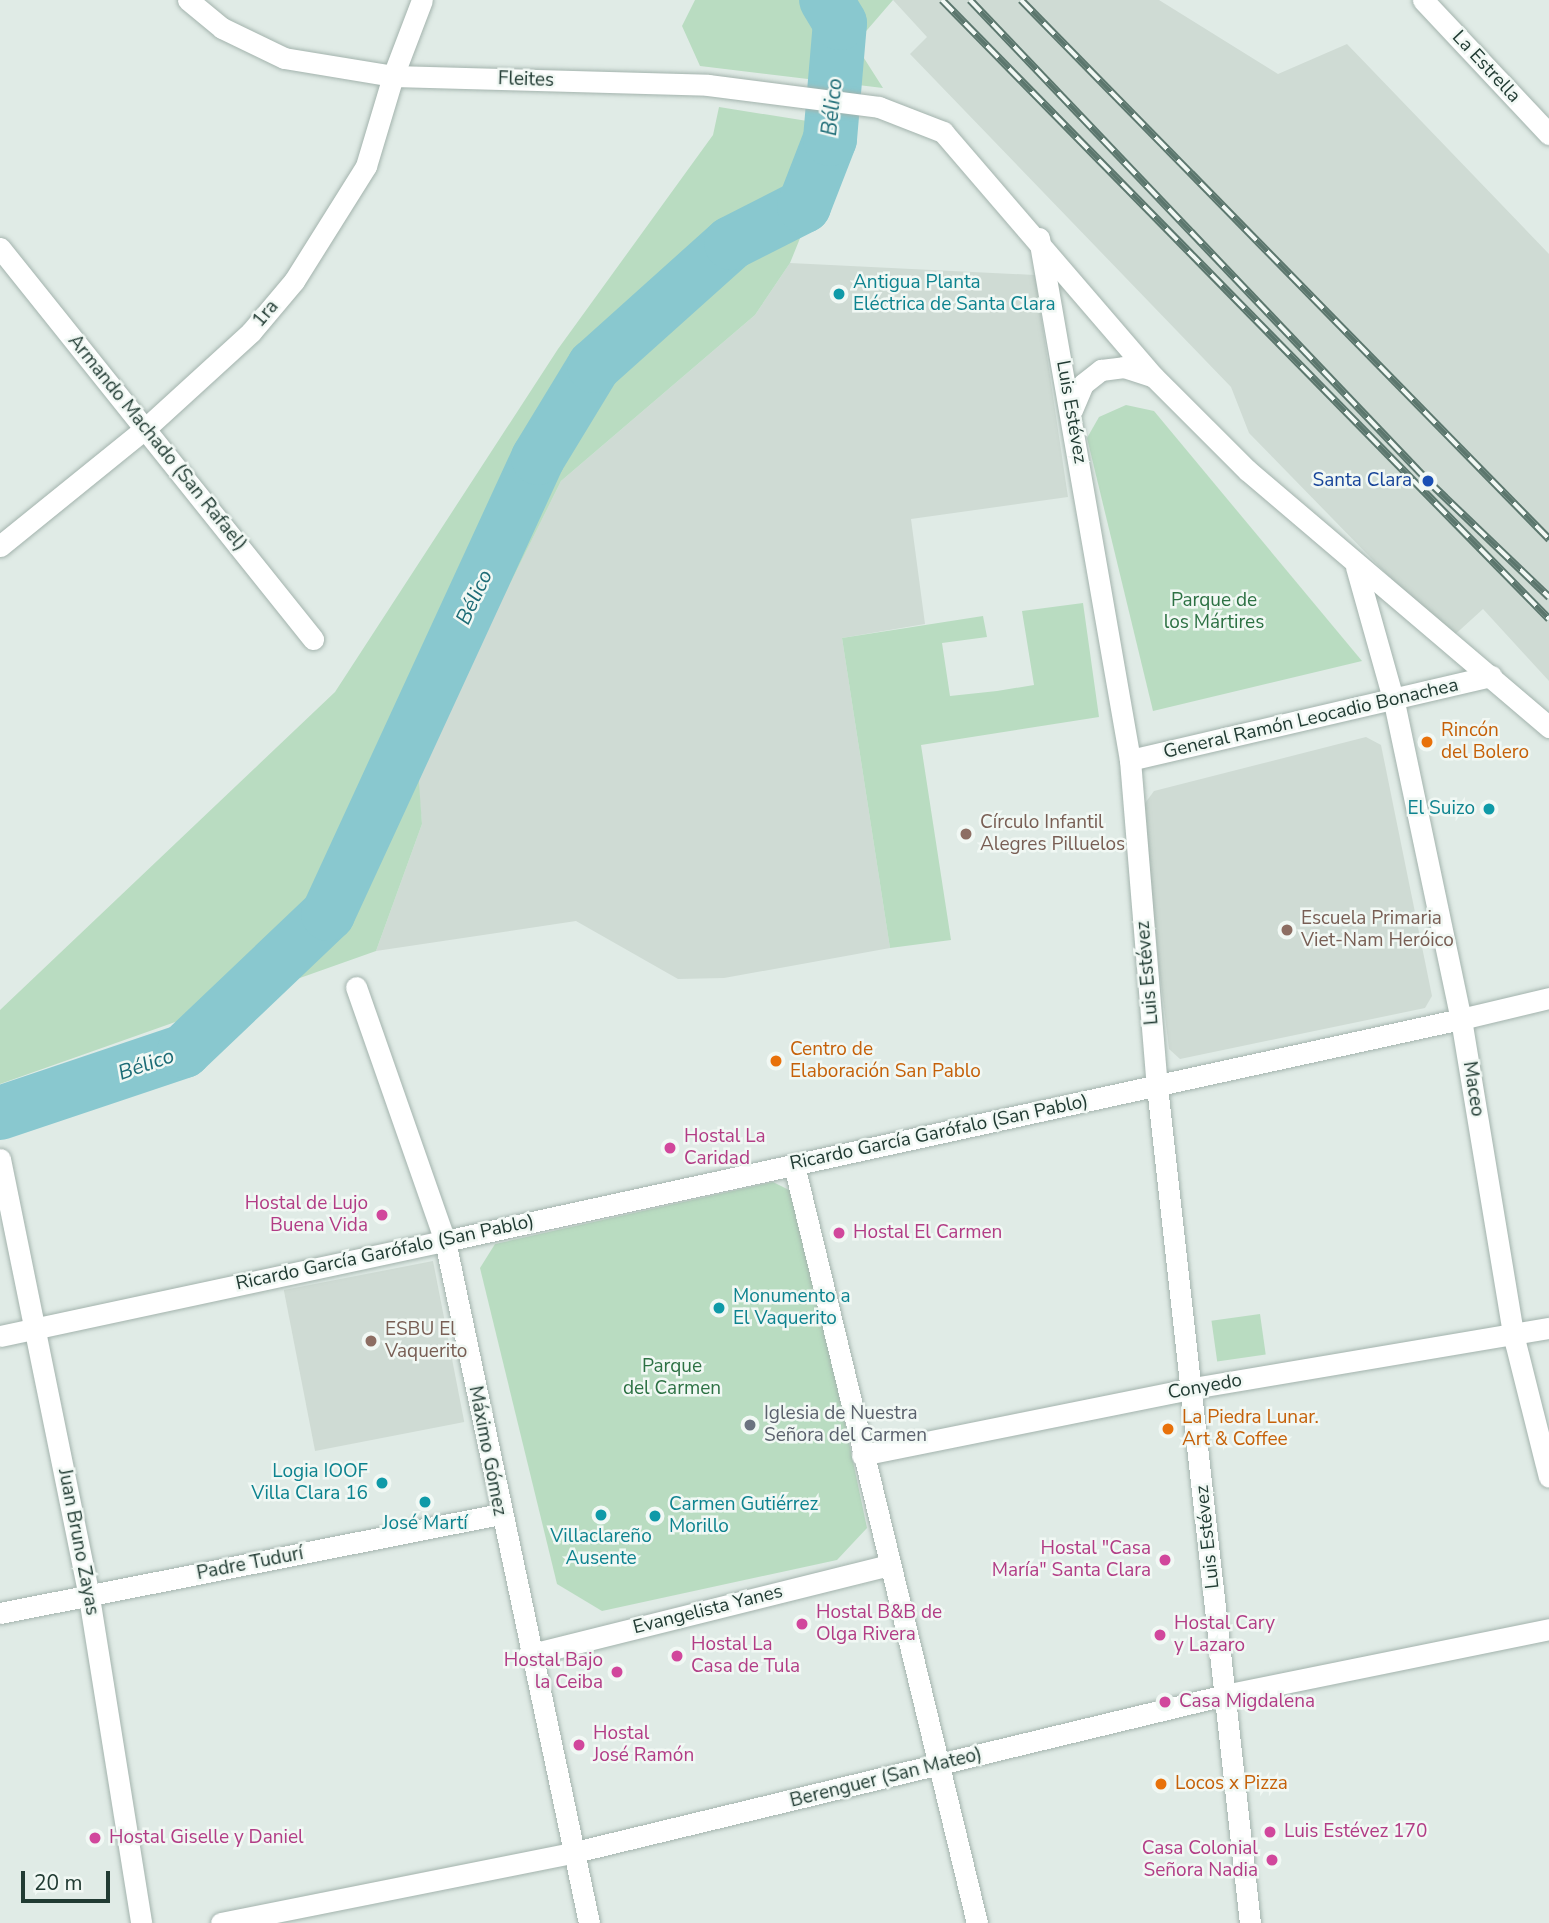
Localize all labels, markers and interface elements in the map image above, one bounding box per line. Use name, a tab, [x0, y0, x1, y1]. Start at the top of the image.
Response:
street label: La Estrella	[1447, 26, 1525, 108]
street label: Fleites	[497, 68, 555, 92]
water label: Bélico	[816, 77, 848, 137]
place label: Antigua Planta Eléctrica de Santa Clara	[853, 272, 1056, 316]
marker: Antigua Planta Eléctrica de Santa Clara	[831, 286, 847, 302]
street label: 1ra	[248, 296, 284, 332]
street label: Armando Machado (San Rafael)	[63, 330, 251, 556]
street label: Luis Estévez	[1051, 359, 1091, 465]
place label: Santa Clara	[1313, 470, 1412, 492]
marker: Santa Clara	[1418, 471, 1438, 491]
water label: Bélico	[450, 566, 498, 628]
park label: Parque de los Mártires	[1164, 590, 1264, 634]
street label: General Ramón Leocadio Bonachea	[1161, 674, 1461, 764]
place label: Rincón del Bolero	[1441, 720, 1529, 764]
marker: Rincón del Bolero	[1419, 734, 1435, 750]
place label: El Suizo	[1407, 798, 1475, 820]
marker: El Suizo	[1481, 801, 1497, 817]
place label: Círculo Infantil Alegres Pilluelos	[980, 812, 1125, 856]
marker: Círculo Infantil Alegres Pilluelos	[958, 826, 974, 842]
place label: Escuela Primaria Viet-Nam Heróico	[1301, 908, 1454, 952]
street label: Luis Estévez	[1132, 920, 1164, 1026]
marker: Escuela Primaria Viet-Nam Heróico	[1279, 922, 1295, 938]
place label: Centro de Elaboración San Pablo	[790, 1039, 981, 1083]
water label: Bélico	[115, 1043, 177, 1085]
marker: Centro de Elaboración San Pablo	[768, 1053, 784, 1069]
street label: Maceo	[1457, 1060, 1489, 1118]
street label: Ricardo García Garófalo (San Pablo)	[788, 1090, 1090, 1176]
place label: Hostal La Caridad	[684, 1126, 766, 1170]
marker: Hostal La Caridad	[662, 1140, 678, 1156]
place label: Hostal de Lujo Buena Vida	[245, 1193, 368, 1237]
marker: Hostal de Lujo Buena Vida	[374, 1207, 390, 1223]
street label: Ricardo García Garófalo (San Pablo)	[234, 1210, 536, 1296]
place label: Hostal El Carmen	[853, 1222, 1002, 1244]
marker: Hostal El Carmen	[831, 1225, 847, 1241]
place label: Monumento a El Vaquerito	[733, 1286, 850, 1330]
marker: Monumento a El Vaquerito	[711, 1300, 727, 1316]
place label: ESBU El Vaquerito	[385, 1319, 467, 1363]
marker: ESBU El Vaquerito	[363, 1333, 379, 1349]
park label: Parque del Carmen	[623, 1356, 721, 1400]
street label: Conyedo	[1166, 1369, 1244, 1405]
street label: Máximo Gómez	[463, 1384, 511, 1518]
place label: Iglesia de Nuestra Señora del Carmen	[764, 1403, 927, 1447]
place label: La Piedra Lunar. Art & Coffee	[1182, 1407, 1319, 1451]
marker: Iglesia de Nuestra Señora del Carmen	[742, 1417, 758, 1433]
marker: La Piedra Lunar. Art & Coffee	[1160, 1421, 1176, 1437]
place label: Logia IOOF Villa Clara 16	[251, 1461, 368, 1505]
street label: Juan Bruno Zayas	[53, 1467, 103, 1617]
marker: Logia IOOF Villa Clara 16	[374, 1475, 390, 1491]
street label: Luis Estévez	[1191, 1484, 1225, 1590]
marker: José Martí	[417, 1494, 433, 1510]
place label: Carmen Gutiérrez Morillo	[669, 1494, 818, 1538]
marker: Villaclareño Ausente	[593, 1507, 609, 1523]
marker: Carmen Gutiérrez Morillo	[647, 1508, 663, 1524]
place label: José Martí	[382, 1513, 468, 1535]
place label: Villaclareño Ausente	[550, 1526, 652, 1570]
place label: Hostal "Casa María" Santa Clara	[992, 1538, 1151, 1582]
street label: Padre Tudurí	[195, 1543, 305, 1585]
marker: Hostal "Casa María" Santa Clara	[1157, 1552, 1173, 1568]
street label: Evangelista Yanes	[631, 1580, 785, 1640]
place label: Hostal B&B de Olga Rivera	[816, 1602, 942, 1646]
place label: Hostal Cary y Lazaro	[1174, 1613, 1275, 1657]
marker: Hostal B&B de Olga Rivera	[794, 1616, 810, 1632]
marker: Hostal Cary y Lazaro	[1152, 1627, 1168, 1643]
place label: Hostal La Casa de Tula	[691, 1634, 800, 1678]
marker: Hostal La Casa de Tula	[669, 1648, 685, 1664]
place label: Hostal Bajo la Ceiba	[504, 1650, 603, 1694]
marker: Hostal Bajo la Ceiba	[609, 1664, 625, 1680]
place label: Casa Migdalena	[1179, 1691, 1315, 1713]
marker: Casa Migdalena	[1157, 1694, 1173, 1710]
place label: Hostal José Ramón	[593, 1723, 694, 1767]
marker: Hostal José Ramón	[571, 1737, 587, 1753]
street label: Berenguer (San Mateo)	[788, 1743, 984, 1813]
place label: Locos x Pizza	[1175, 1773, 1288, 1795]
marker: Locos x Pizza	[1153, 1776, 1169, 1792]
place label: Luis Estévez 170	[1284, 1821, 1427, 1843]
marker: Luis Estévez 170	[1262, 1824, 1278, 1840]
place label: Hostal Giselle y Daniel	[109, 1827, 304, 1849]
marker: Hostal Giselle y Daniel	[87, 1830, 103, 1846]
place label: Casa Colonial Señora Nadia	[1142, 1838, 1258, 1882]
marker: Casa Colonial Señora Nadia	[1264, 1852, 1280, 1868]
scale bar	[24, 1856, 114, 1900]
text: 20 m	[34, 1869, 83, 1897]

